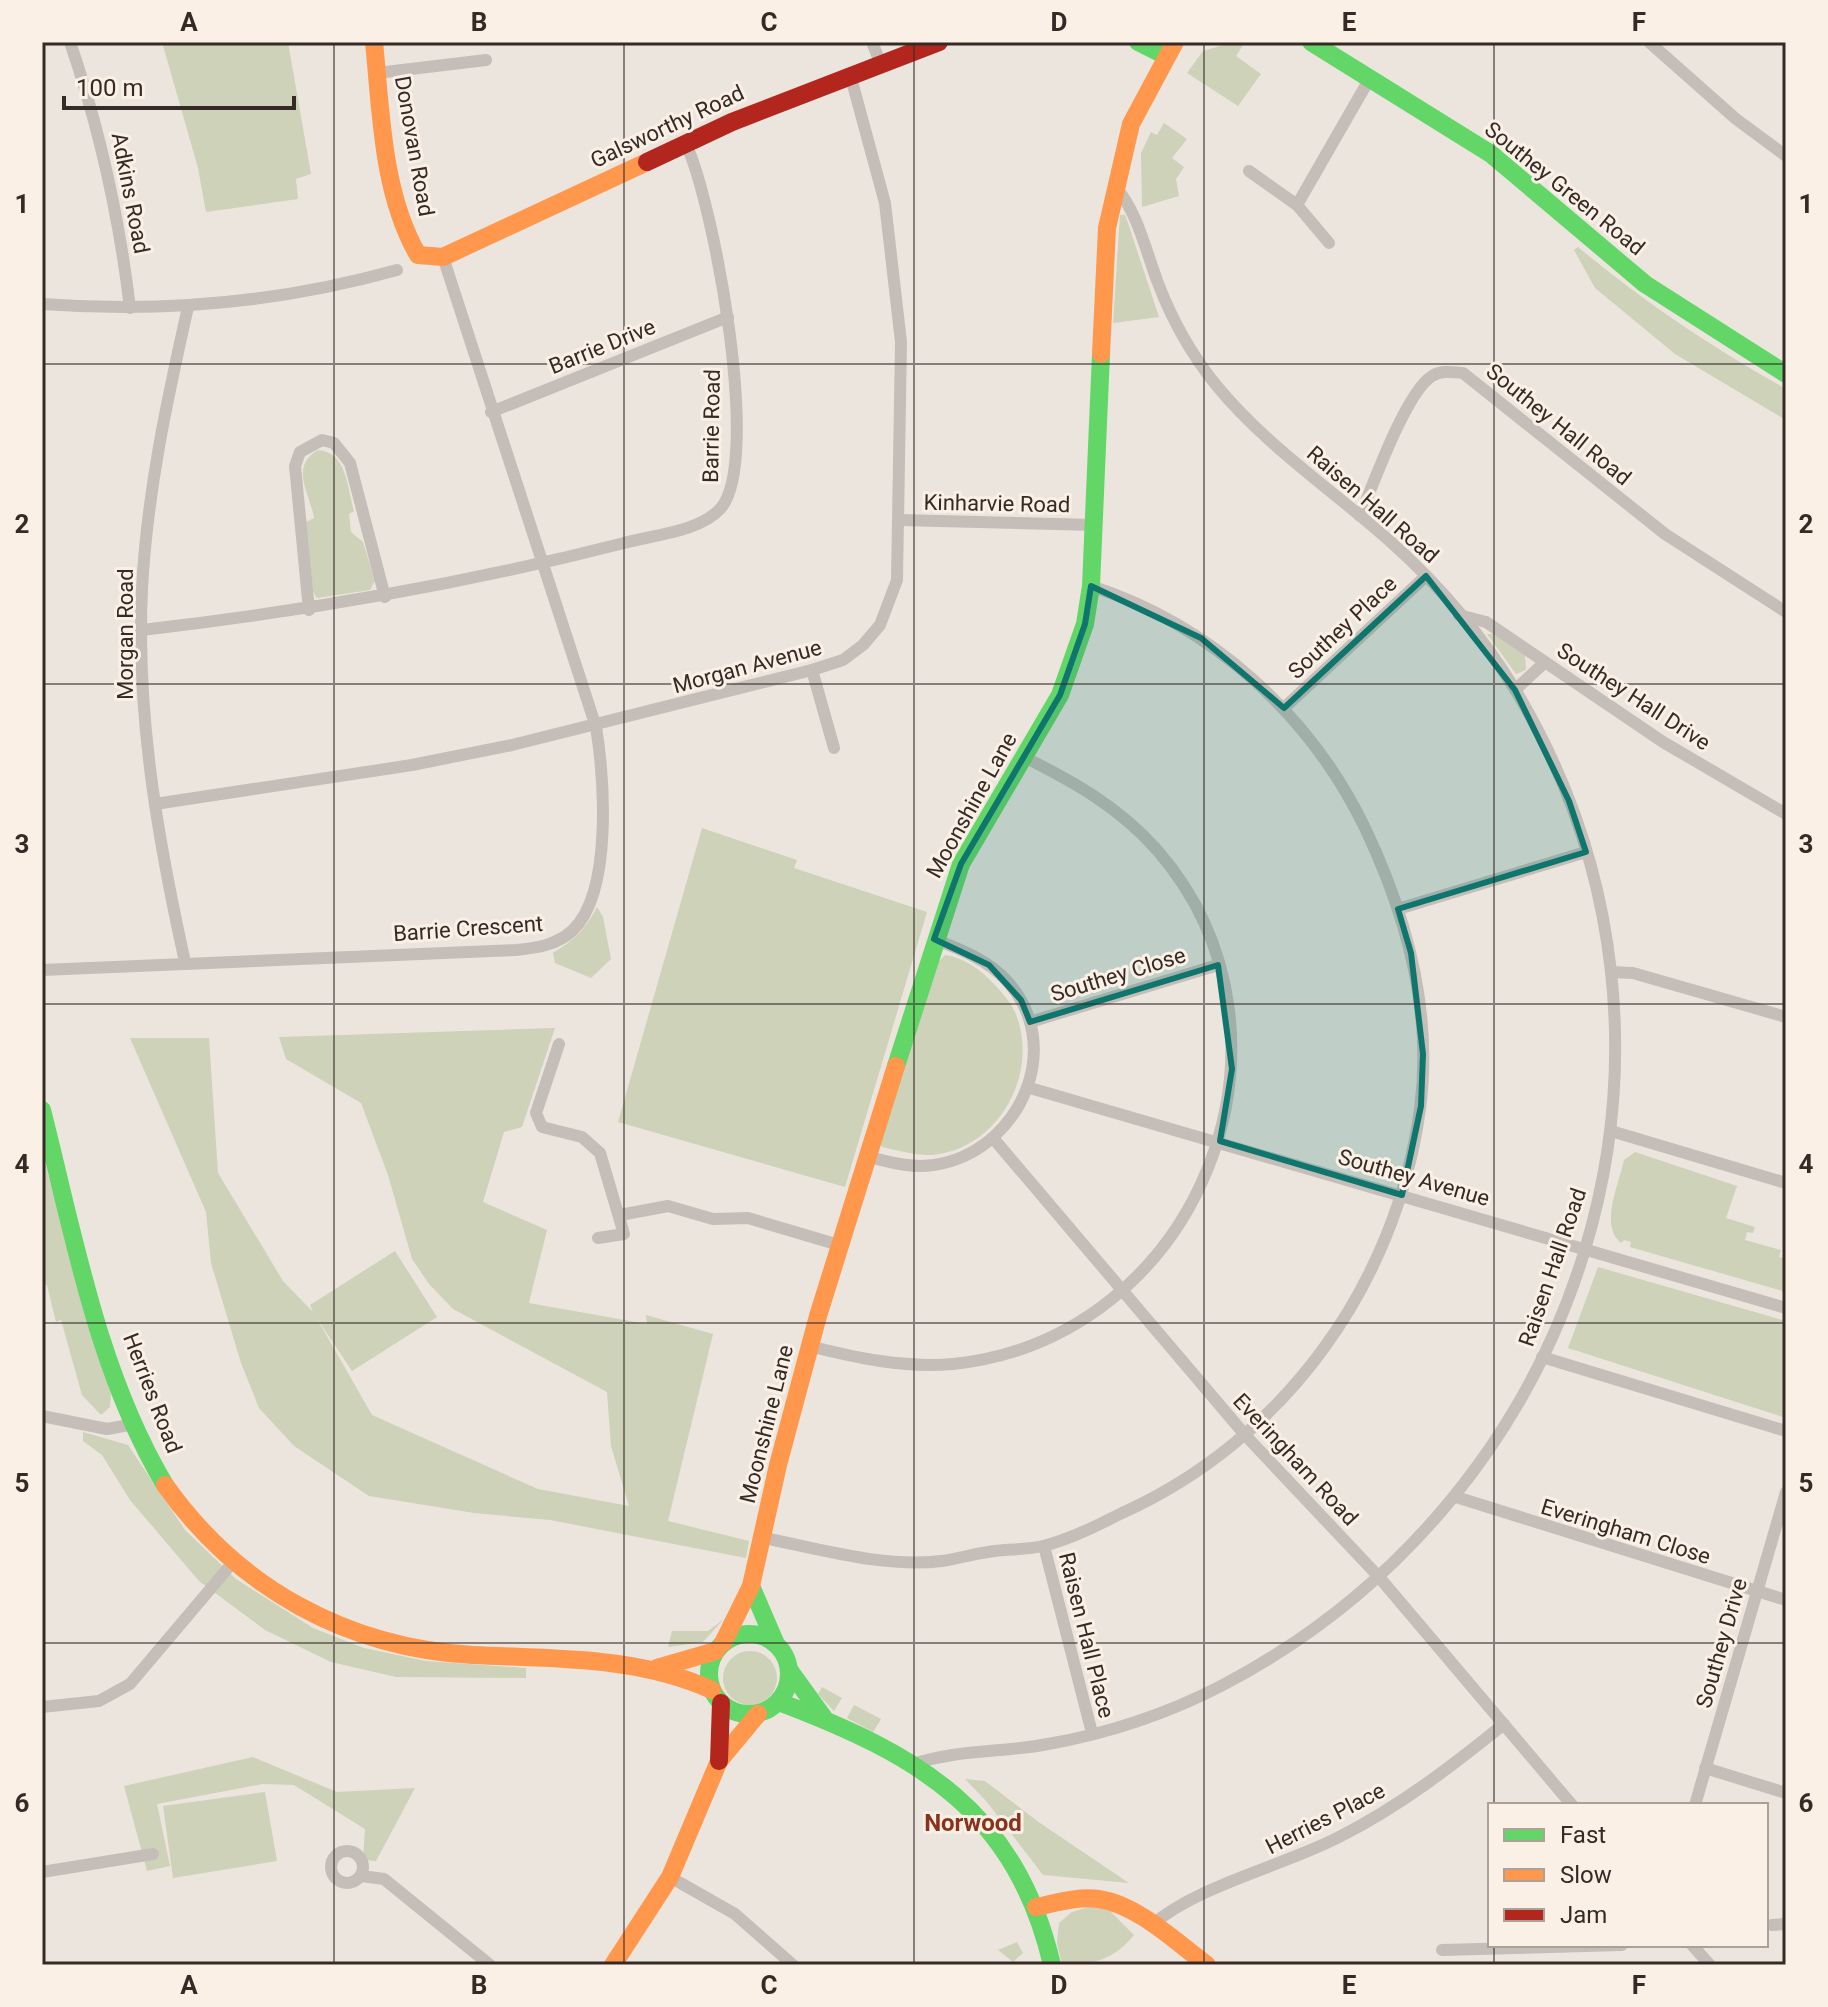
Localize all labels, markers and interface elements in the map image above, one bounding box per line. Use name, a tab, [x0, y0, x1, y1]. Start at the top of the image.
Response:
text: A	[180, 7, 198, 37]
text: B	[471, 7, 487, 37]
text: C	[760, 7, 778, 37]
text: D	[1051, 7, 1067, 37]
text: E	[1342, 7, 1357, 37]
text: F	[1632, 7, 1646, 37]
scale bar	[64, 60, 294, 110]
text: 100 m	[76, 74, 143, 102]
street label: Donovan Road	[390, 74, 439, 218]
street label: Galsworthy Road	[587, 80, 748, 173]
street label: Southey Green Road	[1480, 116, 1650, 260]
street label: Adkins Road	[107, 130, 154, 256]
text: 1	[15, 189, 29, 219]
text: 1	[1799, 189, 1813, 219]
street label: Barrie Drive	[545, 314, 659, 379]
street label: Southey Hall Road	[1481, 358, 1636, 490]
street label: Barrie Road	[698, 369, 725, 483]
street label: Raisen Hall Road	[1302, 441, 1443, 568]
street label: Kinharvie Road	[923, 490, 1071, 517]
text: 2	[15, 509, 29, 539]
text: 2	[1799, 509, 1813, 539]
street label: Morgan Road	[113, 568, 138, 700]
street label: Southey Place	[1283, 571, 1402, 684]
street label: Morgan Avenue	[670, 635, 824, 698]
street label: Southey Hall Drive	[1552, 638, 1715, 755]
street label: Moonshine Lane	[921, 728, 1022, 882]
text: 3	[15, 829, 29, 859]
text: 3	[1799, 829, 1813, 859]
street label: Barrie Crescent	[392, 911, 544, 946]
street label: Southey Close	[1048, 942, 1189, 1007]
street label: Southey Avenue	[1335, 1144, 1492, 1211]
text: 4	[15, 1149, 30, 1179]
text: 4	[1799, 1149, 1814, 1179]
street label: Raisen Hall Road	[1514, 1185, 1591, 1350]
street label: Herries Road	[118, 1330, 187, 1457]
street label: Moonshine Lane	[735, 1342, 798, 1506]
street label: Everingham Road	[1228, 1388, 1363, 1530]
text: 5	[15, 1468, 29, 1498]
text: 5	[1799, 1468, 1813, 1498]
street label: Everingham Close	[1538, 1494, 1714, 1569]
street label: Raisen Hall Place	[1054, 1550, 1119, 1720]
street label: Southey Drive	[1691, 1575, 1752, 1711]
street label: Herries Place	[1261, 1778, 1389, 1859]
text: 6	[15, 1788, 30, 1818]
text: 6	[1799, 1788, 1814, 1818]
legend	[1488, 1803, 1768, 1947]
district label: Norwood	[924, 1809, 1022, 1837]
text: Fast	[1560, 1821, 1606, 1849]
text: Slow	[1560, 1861, 1612, 1889]
text: Jam	[1560, 1901, 1607, 1929]
text: A	[180, 1970, 198, 2000]
text: B	[471, 1970, 487, 2000]
text: C	[760, 1970, 778, 2000]
text: D	[1051, 1970, 1067, 2000]
text: E	[1342, 1970, 1357, 2000]
text: F	[1632, 1970, 1646, 2000]

